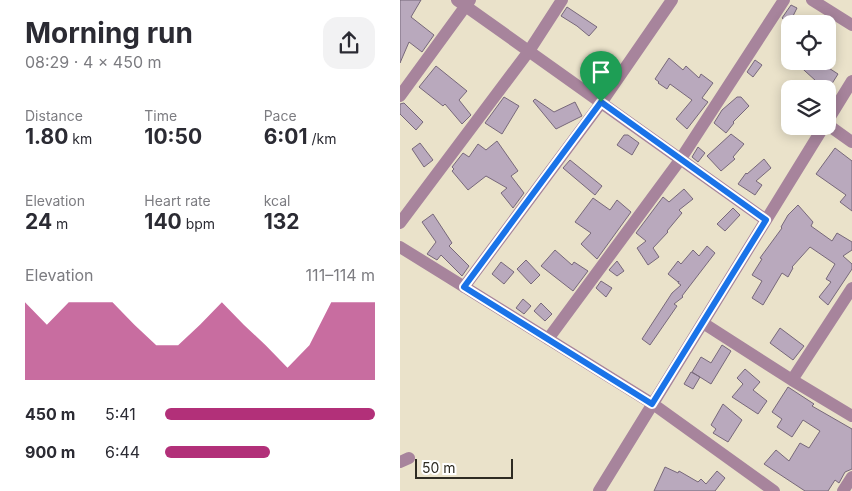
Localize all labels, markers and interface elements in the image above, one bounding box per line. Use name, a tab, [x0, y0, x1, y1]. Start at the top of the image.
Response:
map controls	[781, 15, 836, 135]
button: locate	[781, 15, 836, 70]
text: Morning run	[25, 16, 193, 50]
button: share	[323, 17, 375, 69]
pin	[580, 51, 622, 102]
text: 08:29 · 4 × 450 m	[25, 52, 161, 72]
icon: arrive	[587, 58, 615, 86]
button: layers	[781, 80, 836, 135]
text: Distance	[25, 107, 83, 124]
text: Time	[144, 107, 177, 124]
text: Pace	[264, 107, 297, 124]
text: 1.80	[25, 124, 68, 149]
text: 10:50	[144, 124, 202, 149]
text: 6:01	[264, 124, 308, 149]
text: km	[68, 130, 92, 147]
text: /km	[308, 130, 336, 147]
text: Elevation	[25, 192, 85, 209]
text: Heart rate	[144, 192, 211, 209]
text: kcal	[264, 192, 290, 209]
text: 24	[25, 209, 52, 234]
text: 140	[144, 209, 182, 234]
text: 132	[264, 209, 300, 234]
text: m	[52, 215, 68, 232]
text: bpm	[182, 215, 215, 232]
text: Elevation	[25, 265, 94, 285]
text: 111–114 m	[306, 265, 375, 285]
text: 450 m	[25, 404, 75, 424]
text: 5:41	[105, 404, 136, 424]
text: 900 m	[25, 442, 75, 462]
text: 6:44	[105, 442, 140, 462]
scale bar	[415, 456, 512, 479]
text: 50 m	[422, 459, 456, 476]

